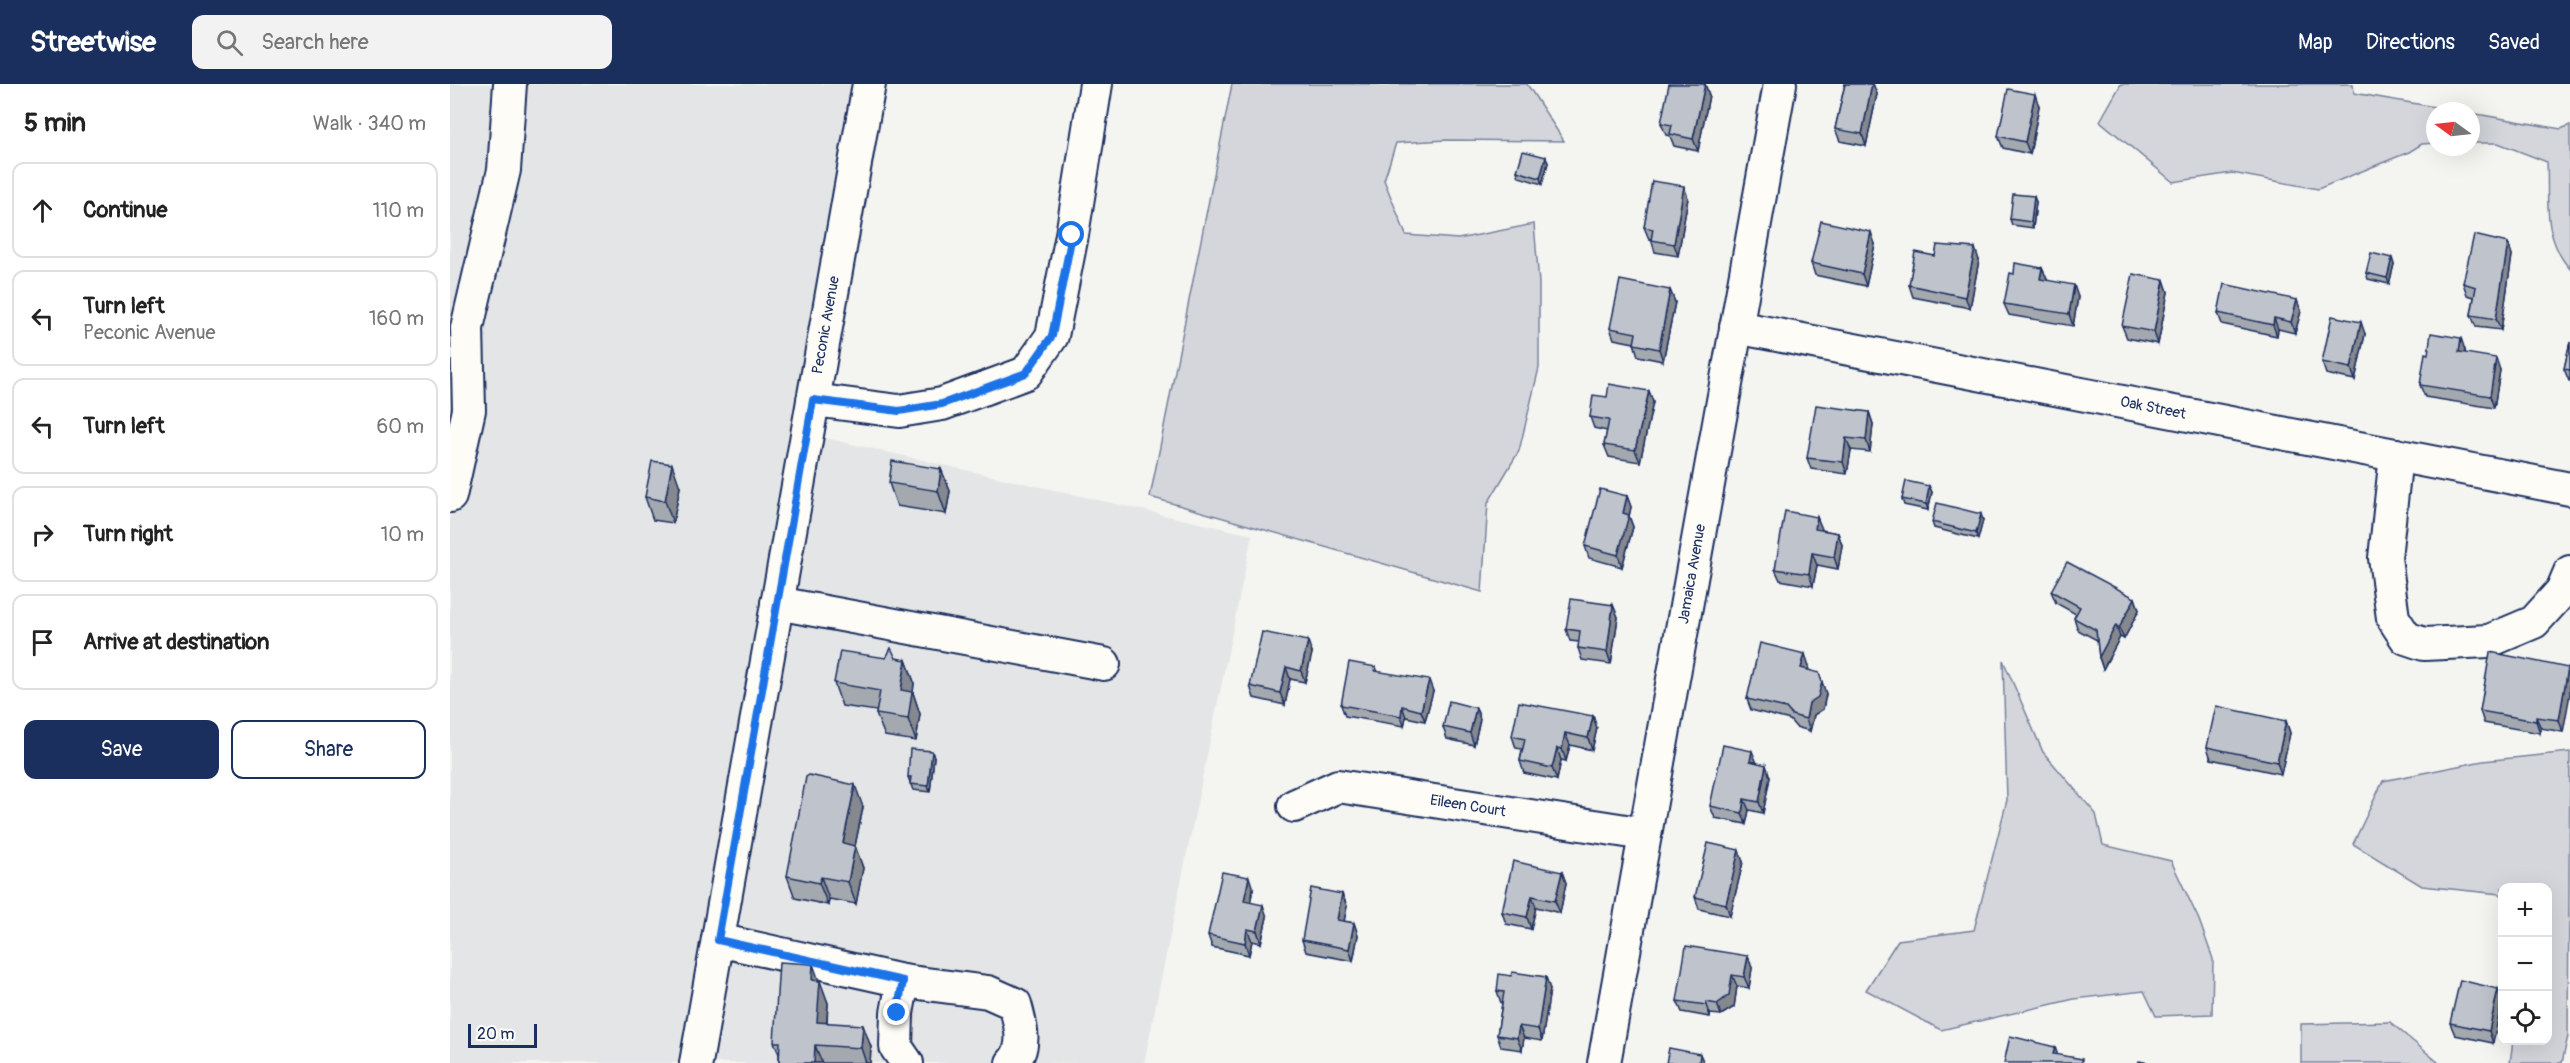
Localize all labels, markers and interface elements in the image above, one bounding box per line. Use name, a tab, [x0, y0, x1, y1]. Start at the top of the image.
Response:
search box	[192, 15, 612, 69]
text: Streetwise	[30, 25, 156, 60]
icon: search	[213, 26, 246, 59]
text: Search here	[261, 28, 369, 56]
text: Map	[2298, 29, 2333, 56]
text: Directions	[2366, 29, 2455, 56]
text: Saved	[2488, 29, 2540, 56]
north arrow	[2426, 102, 2480, 156]
text: 5 min	[24, 107, 86, 139]
text: Walk · 340 m	[313, 111, 426, 136]
icon: ahead	[26, 194, 59, 227]
text: Continue	[83, 196, 167, 224]
text: 110 m	[373, 198, 424, 223]
route start	[1058, 221, 1084, 247]
street label: Peconic Avenue	[808, 274, 844, 376]
text: Turn left	[83, 292, 165, 320]
icon: left	[26, 302, 59, 335]
text: 160 m	[369, 306, 424, 331]
text: Peconic Avenue	[83, 320, 215, 345]
street label: Oak Street	[2118, 392, 2188, 424]
icon: left	[26, 410, 59, 443]
text: Turn left	[83, 412, 165, 440]
text: 60 m	[377, 414, 424, 439]
icon: right	[26, 518, 59, 551]
text: Turn right	[83, 520, 173, 548]
text: 10 m	[380, 522, 424, 547]
street label: Jamaica Avenue	[1674, 522, 1710, 625]
icon: arrive	[26, 626, 59, 659]
text: Arrive at destination	[83, 628, 269, 656]
button: Save	[24, 720, 219, 779]
button: Share	[231, 720, 426, 779]
street label: Eileen Court	[1429, 791, 1508, 822]
map controls	[2498, 883, 2552, 1045]
button: +	[2498, 883, 2552, 937]
button: −	[2498, 937, 2552, 991]
button: locate	[2498, 991, 2552, 1045]
route end	[883, 999, 909, 1025]
scale bar	[468, 1021, 537, 1048]
text: 20 m	[477, 1024, 515, 1044]

